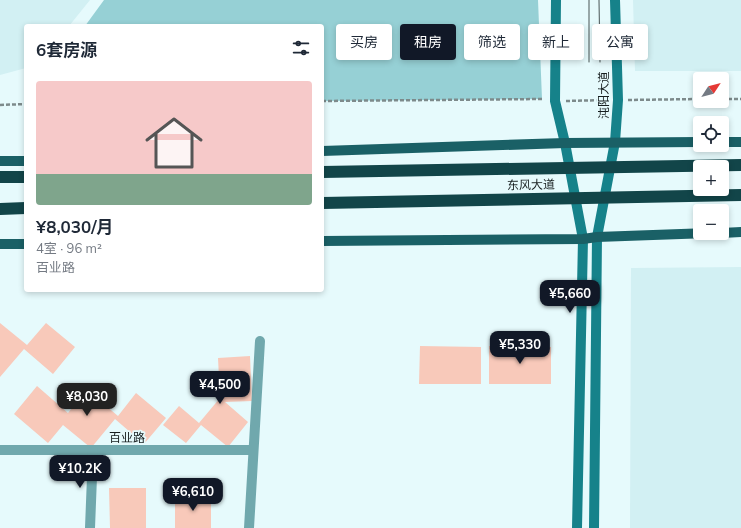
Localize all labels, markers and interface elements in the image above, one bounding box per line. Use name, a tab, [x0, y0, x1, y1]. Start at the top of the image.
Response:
chip: 买房	[336, 24, 392, 60]
chip: 租房	[400, 24, 456, 60]
chip: 筛选	[464, 24, 520, 60]
chip: 新上	[528, 24, 584, 60]
chip: 公寓	[592, 24, 648, 60]
icon: filters	[290, 37, 312, 59]
text: 6套房源	[36, 39, 97, 60]
street label: 沌阳大道	[596, 71, 611, 119]
north arrow	[693, 72, 729, 108]
map controls	[693, 72, 729, 240]
icon: home	[138, 107, 210, 179]
button: locate	[693, 116, 729, 152]
button: +	[693, 160, 729, 196]
street label: 东风大道	[507, 177, 555, 192]
button: −	[693, 204, 729, 240]
text: ¥8,030/月	[36, 216, 114, 237]
text: 4室 · 96 m²	[36, 240, 102, 256]
text: 百业路	[36, 259, 75, 275]
pin: ¥5,660	[537, 280, 603, 314]
text: ¥5,660	[549, 285, 591, 301]
pin: ¥5,330	[487, 331, 553, 365]
text: ¥5,330	[499, 336, 541, 352]
pin: ¥4,500	[187, 371, 253, 405]
text: ¥4,500	[199, 376, 241, 392]
pin: ¥8,030	[54, 383, 120, 417]
text: ¥8,030	[66, 388, 108, 404]
street label: 百业路	[109, 430, 145, 445]
pin: ¥10.2K	[47, 455, 113, 489]
text: ¥10.2K	[58, 460, 102, 476]
pin: ¥6,610	[160, 478, 226, 512]
text: ¥6,610	[172, 483, 214, 499]

